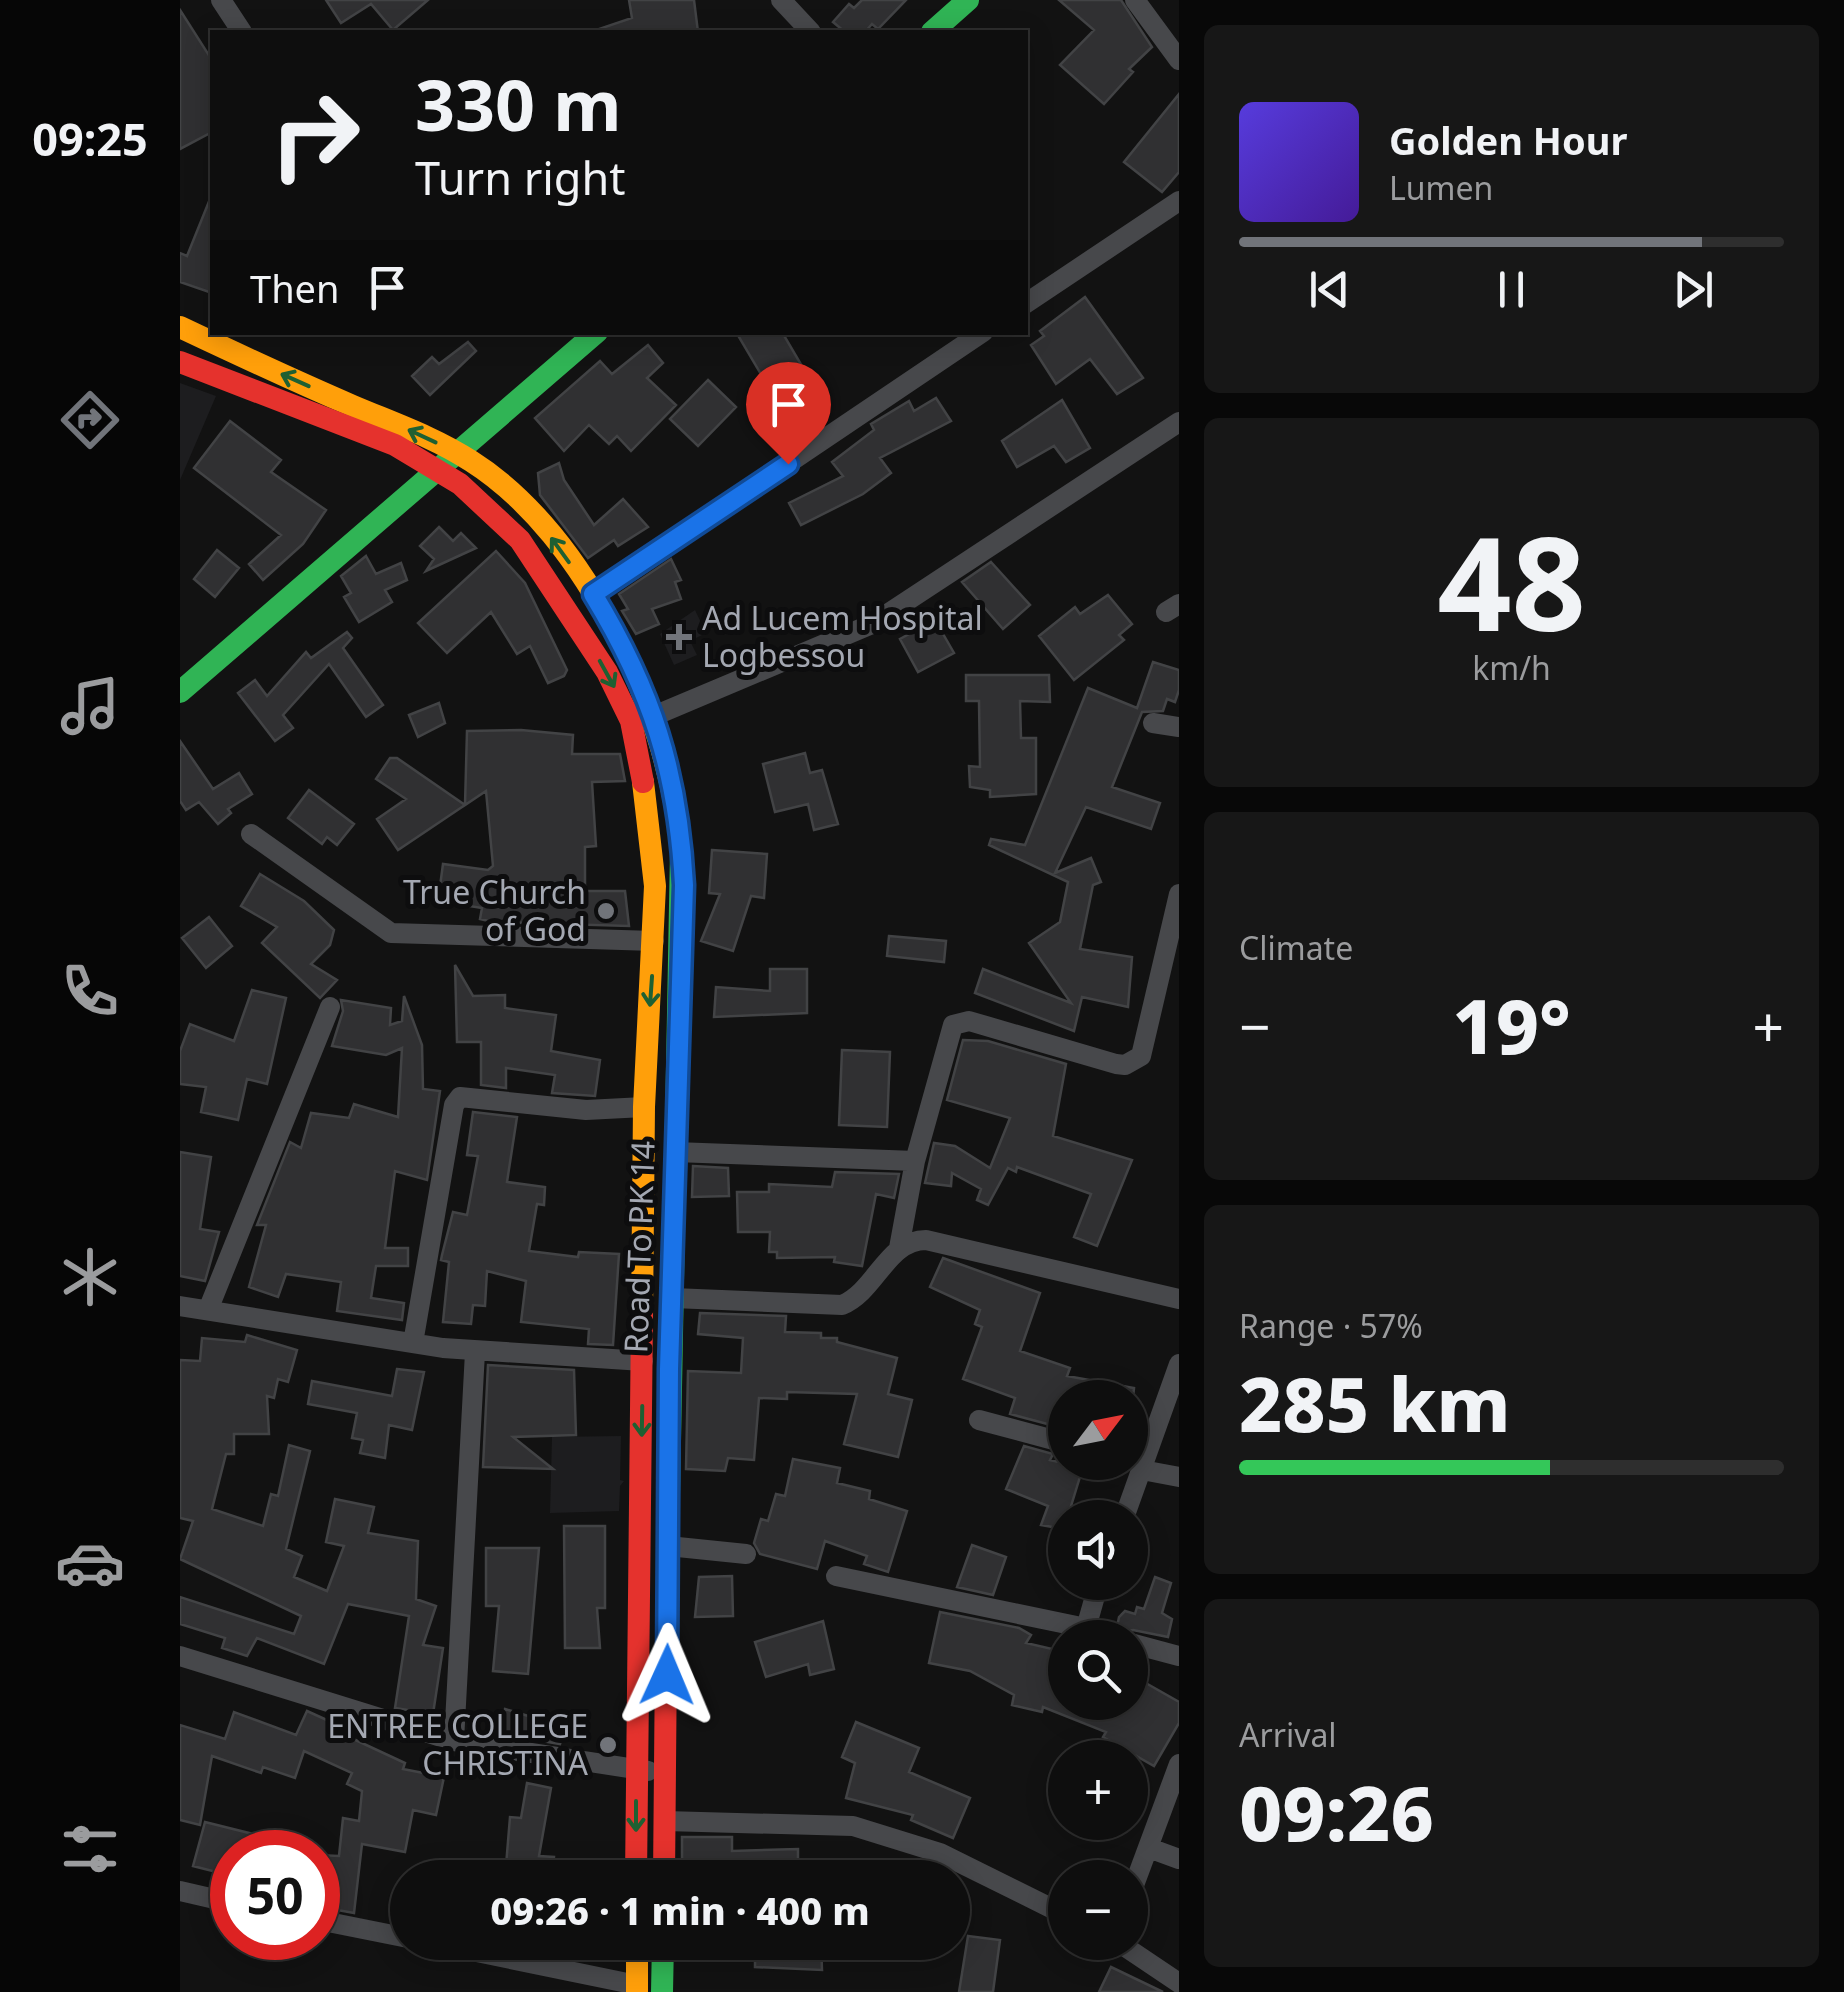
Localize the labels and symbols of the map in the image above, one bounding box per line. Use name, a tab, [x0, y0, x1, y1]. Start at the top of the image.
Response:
pin	[746, 362, 831, 465]
one-way arrow	[280, 370, 311, 388]
one-way arrow	[408, 426, 438, 445]
one-way arrow	[550, 537, 571, 564]
place label: Ad Lucem Hospital Logbessou	[702, 596, 983, 676]
marker: Ad Lucem Hospital Logbessou	[666, 624, 692, 650]
one-way arrow	[597, 659, 617, 688]
place label: True Church of God	[403, 870, 586, 950]
marker: True Church of God	[595, 900, 617, 922]
one-way arrow	[641, 974, 660, 1007]
street label: Road To PK 14	[613, 1140, 664, 1354]
north arrow	[1048, 1380, 1148, 1480]
one-way arrow	[632, 1404, 652, 1436]
position arrow	[615, 1623, 719, 1727]
place label: ENTREE COLLEGE CHRISTINA	[327, 1704, 589, 1784]
marker: ENTREE COLLEGE CHRISTINA	[597, 1734, 619, 1756]
one-way arrow	[626, 1798, 646, 1831]
speed limit sign: 50	[210, 1830, 340, 1960]

